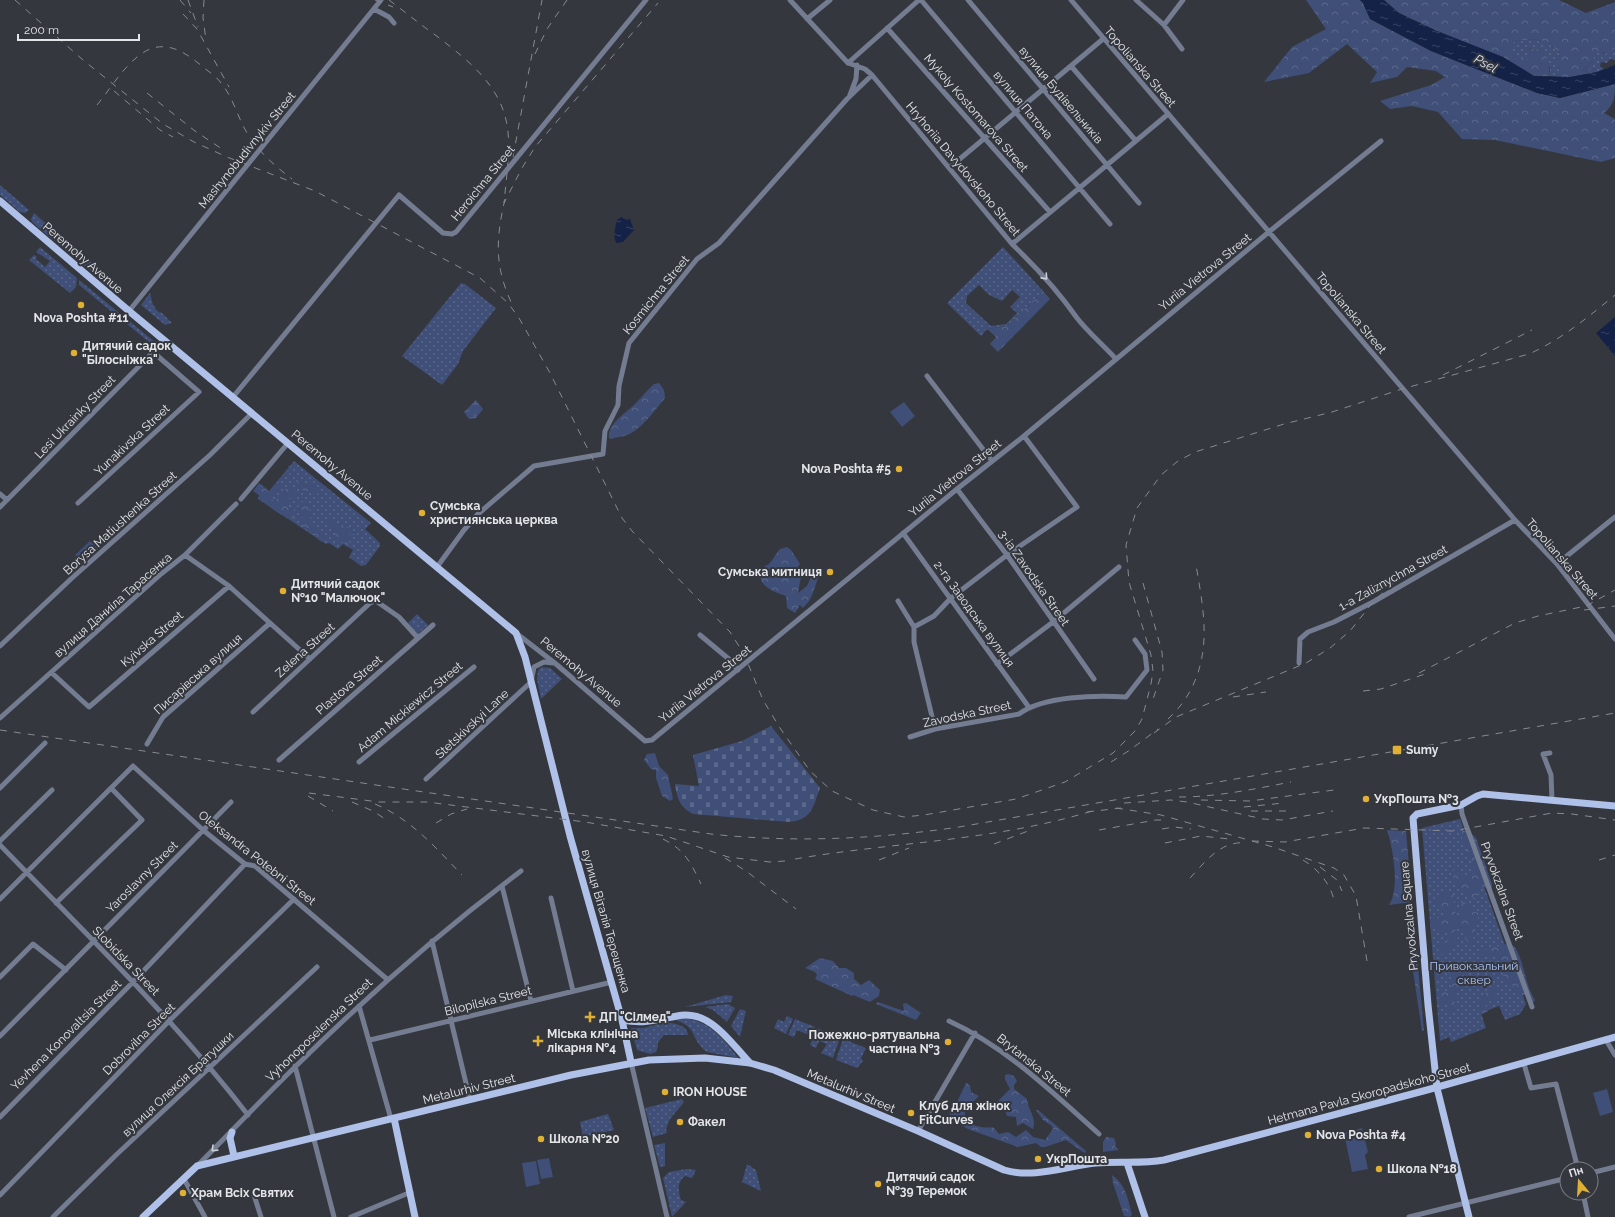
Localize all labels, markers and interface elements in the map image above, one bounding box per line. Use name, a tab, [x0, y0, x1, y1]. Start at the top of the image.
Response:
scale bar	[18, 16, 139, 42]
text: 200 m	[24, 23, 59, 37]
street label: Topolianska Street	[1101, 24, 1179, 110]
street label: вулиця Будівельників	[1016, 44, 1106, 146]
street label: Mykoly Kostomarova Street	[921, 51, 1031, 175]
water label: Psel	[1472, 51, 1500, 76]
street label: вулиця Патона	[990, 68, 1056, 142]
street label: Mashynobudivnykiv Street	[196, 89, 298, 211]
street label: Hryhoriia Davydovskoho Street	[903, 99, 1023, 239]
street label: Heroichna Street	[448, 142, 518, 224]
street label: Peremohy Avenue	[40, 219, 126, 297]
street label: Yuriia Vietrova Street	[1156, 230, 1254, 314]
street label: Kosmichna Street	[620, 253, 692, 337]
street label: Topolianska Street	[1313, 269, 1389, 357]
one-way arrow	[1040, 272, 1047, 280]
marker: Nova Poshta #11	[76, 300, 86, 310]
place label: Nova Poshta #11	[34, 311, 129, 325]
place label: Дитячий садок "Білосніжка"	[82, 339, 171, 367]
marker: Дитячий садок "Білосніжка"	[69, 348, 79, 358]
street label: Lesi Ukrainky Street	[32, 373, 118, 461]
street label: Yunakivska Street	[91, 401, 173, 479]
street label: Peremohy Avenue	[289, 427, 375, 503]
street label: Yuriia Vietrova Street	[906, 436, 1004, 520]
place label: Nova Poshta #5	[801, 462, 891, 476]
marker: Nova Poshta #5	[894, 464, 904, 474]
street label: Borysa Matiushenka Street	[60, 468, 180, 578]
place label: Сумська християнська церква	[430, 499, 558, 527]
marker: Сумська християнська церква	[417, 508, 427, 518]
street label: Topolianska Street	[1523, 516, 1601, 602]
street label: 3-ia Zavodska Street	[996, 528, 1072, 628]
street label: 1-a Zaliznychna Street	[1336, 542, 1450, 614]
street label: вулиця Даниіла Тарасенка	[51, 550, 175, 660]
street label: 2-га Заводська вулиця	[931, 558, 1017, 670]
place label: Сумська митниця	[718, 565, 822, 579]
marker: Сумська митниця	[825, 567, 835, 577]
place label: Дитячий садок №10 "Малючок"	[291, 577, 385, 605]
marker: Дитячий садок №10 "Малючок"	[278, 586, 288, 596]
street label: Kyivska Street	[118, 608, 186, 670]
street label: Zelena Street	[273, 620, 337, 680]
street label: Писарівська вулиця	[151, 631, 245, 717]
street label: Peremohy Avenue	[538, 634, 624, 710]
street label: Yuriia Vietrova Street	[656, 642, 754, 726]
street label: Plastova Street	[313, 652, 385, 718]
street label: Adam Mickiewicz Street	[355, 659, 465, 755]
street label: Stetskivskyi Lane	[432, 686, 512, 762]
street label: Zavodska Street	[922, 698, 1012, 730]
place label: Sumy	[1406, 743, 1439, 757]
marker: Sumy	[1391, 744, 1403, 756]
place label: УкрПошта №3	[1373, 792, 1459, 806]
marker: УкрПошта №3	[1361, 794, 1371, 804]
street label: Oleksandra Potebni Street	[196, 808, 318, 908]
street label: Yaroslavny Street	[103, 838, 181, 916]
street label: Pryvokzalna Street	[1478, 840, 1526, 942]
street label: вулиця Віталія Терещенка	[579, 848, 633, 994]
street label: Pryvokzalna Square	[1397, 861, 1421, 971]
street label: Slobidska Street	[90, 924, 162, 998]
park label: Привокзальний сквер	[1430, 959, 1518, 987]
street label: Vyhonoposelenska Street	[263, 975, 375, 1085]
street label: Yevhena Konovaltsia Street	[8, 977, 124, 1093]
street label: Bilopilska Street	[443, 983, 533, 1019]
street label: Dobrovilna Street	[100, 1000, 178, 1078]
place label: ДП "Сілмед"	[599, 1010, 671, 1024]
marker: ДП "Сілмед"	[584, 1011, 596, 1023]
place label: Міська клінічна лікарня №4	[547, 1027, 638, 1055]
place label: Пожежно-рятувальна частина №3	[809, 1028, 940, 1056]
street label: вулиця Олексія Братушки	[119, 1029, 237, 1139]
street label: Brytanska Street	[994, 1031, 1074, 1099]
marker: Міська клінічна лікарня №4	[532, 1035, 544, 1047]
marker: Пожежно-рятувальна частина №3	[943, 1037, 953, 1047]
street label: Hetmana Pavla Skoropadskoho Street	[1266, 1060, 1472, 1128]
street label: Metalurhiv Street	[805, 1066, 897, 1116]
street label: Metalurhiv Street	[421, 1071, 517, 1107]
place label: IRON HOUSE	[673, 1085, 747, 1099]
marker: IRON HOUSE	[660, 1087, 670, 1097]
place label: Клуб для жінок FitCurves	[919, 1099, 1010, 1127]
marker: Клуб для жінок FitCurves	[906, 1108, 916, 1118]
place label: Факел	[688, 1115, 726, 1129]
marker: Факел	[675, 1117, 685, 1127]
place label: Nova Poshta #4	[1316, 1128, 1406, 1142]
marker: Nova Poshta #4	[1303, 1130, 1313, 1140]
place label: Школа №20	[549, 1132, 620, 1146]
marker: Школа №20	[536, 1134, 546, 1144]
one-way arrow	[211, 1144, 219, 1152]
place label: УкрПошта	[1045, 1152, 1107, 1166]
marker: УкрПошта	[1033, 1154, 1043, 1164]
north arrow	[1559, 1161, 1599, 1201]
place label: Школа №18	[1387, 1162, 1457, 1176]
marker: Школа №18	[1374, 1164, 1384, 1174]
text: Пн	[1567, 1164, 1585, 1180]
place label: Дитячий садок №39 Теремок	[886, 1170, 975, 1198]
marker: Дитячий садок №39 Теремок	[873, 1179, 883, 1189]
place label: Храм Всіх Святих	[190, 1186, 294, 1200]
marker: Храм Всіх Святих	[178, 1188, 188, 1198]

